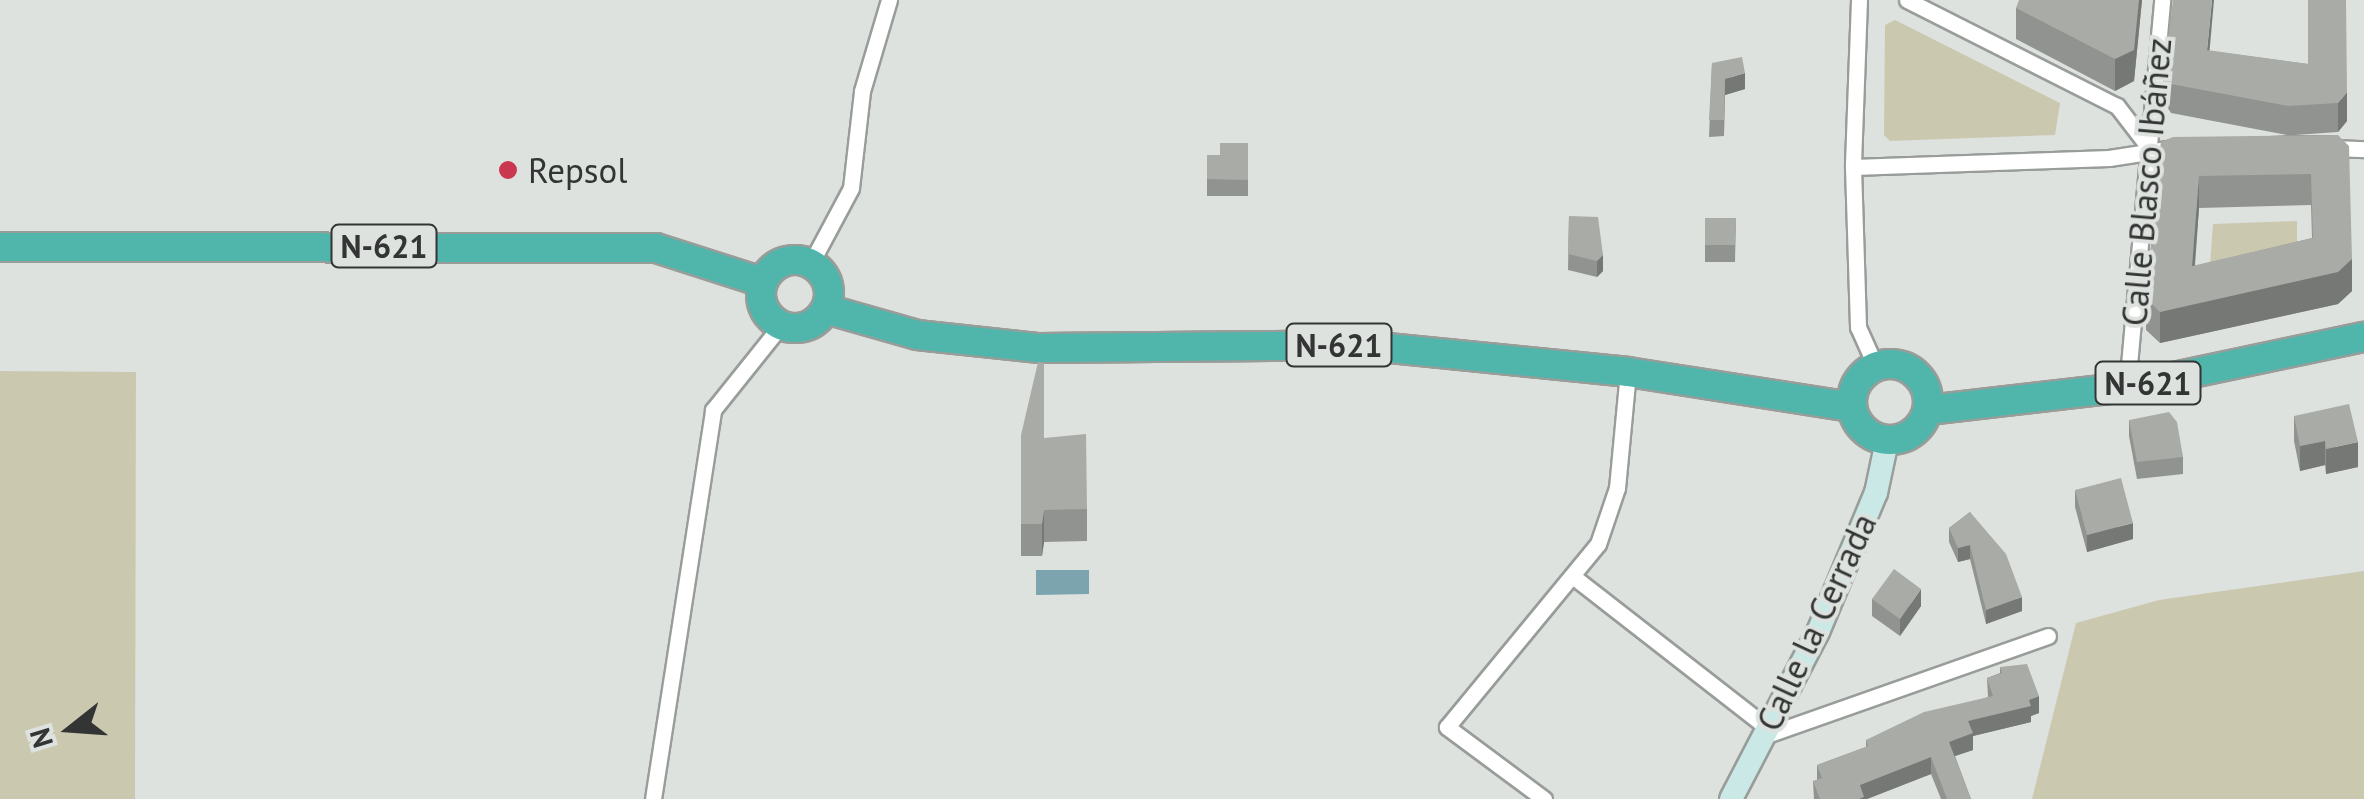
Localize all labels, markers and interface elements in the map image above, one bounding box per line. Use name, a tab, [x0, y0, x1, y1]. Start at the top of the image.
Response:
street label: Calle Blasco Ibáñez	[2112, 36, 2180, 328]
place label: Repsol	[528, 149, 628, 191]
marker: Repsol	[497, 159, 519, 181]
road number: N-621	[329, 219, 439, 273]
road number: N-621	[1284, 318, 1394, 372]
road number: N-621	[2093, 356, 2203, 410]
street label: Calle la Cerrada	[1747, 507, 1885, 737]
north arrow	[20, 679, 120, 779]
text: N	[20, 724, 61, 752]

